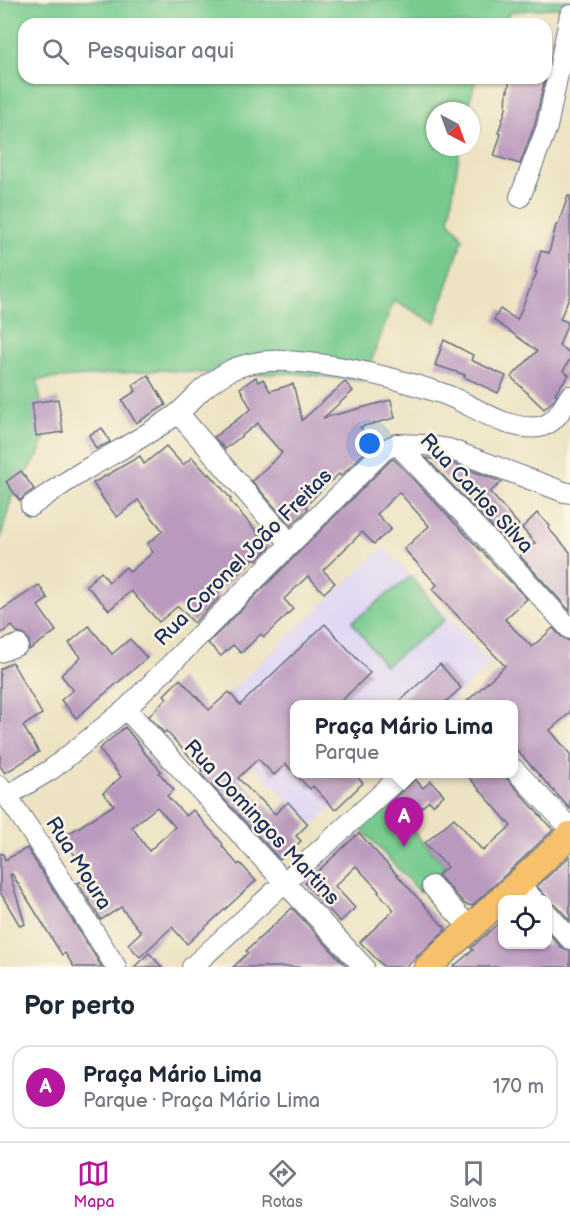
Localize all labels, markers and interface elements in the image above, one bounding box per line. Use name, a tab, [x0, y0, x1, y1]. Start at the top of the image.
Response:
search box	[18, 18, 552, 84]
icon: search	[39, 35, 72, 68]
text: Pesquisar aqui	[87, 38, 234, 65]
north arrow	[426, 102, 480, 156]
street label: Rua Carlos Silva	[415, 428, 539, 558]
your location	[355, 429, 384, 458]
street label: Rua Coronel João Freitas	[149, 463, 337, 651]
popup	[290, 700, 518, 778]
text: Praça Mário Lima	[315, 714, 493, 741]
street label: Rua Domingos Martins	[179, 735, 345, 910]
text: Parque	[315, 741, 379, 765]
pin: A	[384, 798, 424, 847]
street label: Rua Moura	[40, 812, 117, 914]
map controls	[498, 895, 552, 949]
button: locate	[498, 895, 552, 949]
text: Por perto	[24, 991, 135, 1022]
text: Praça Mário Lima	[83, 1062, 262, 1089]
text: A	[39, 1075, 52, 1099]
text: 170 m	[493, 1075, 544, 1099]
text: Parque · Praça Mário Lima	[83, 1089, 320, 1113]
tab: Mapa	[73, 1157, 115, 1212]
tab: Rotas	[261, 1157, 303, 1212]
tab: Salvos	[450, 1157, 497, 1212]

